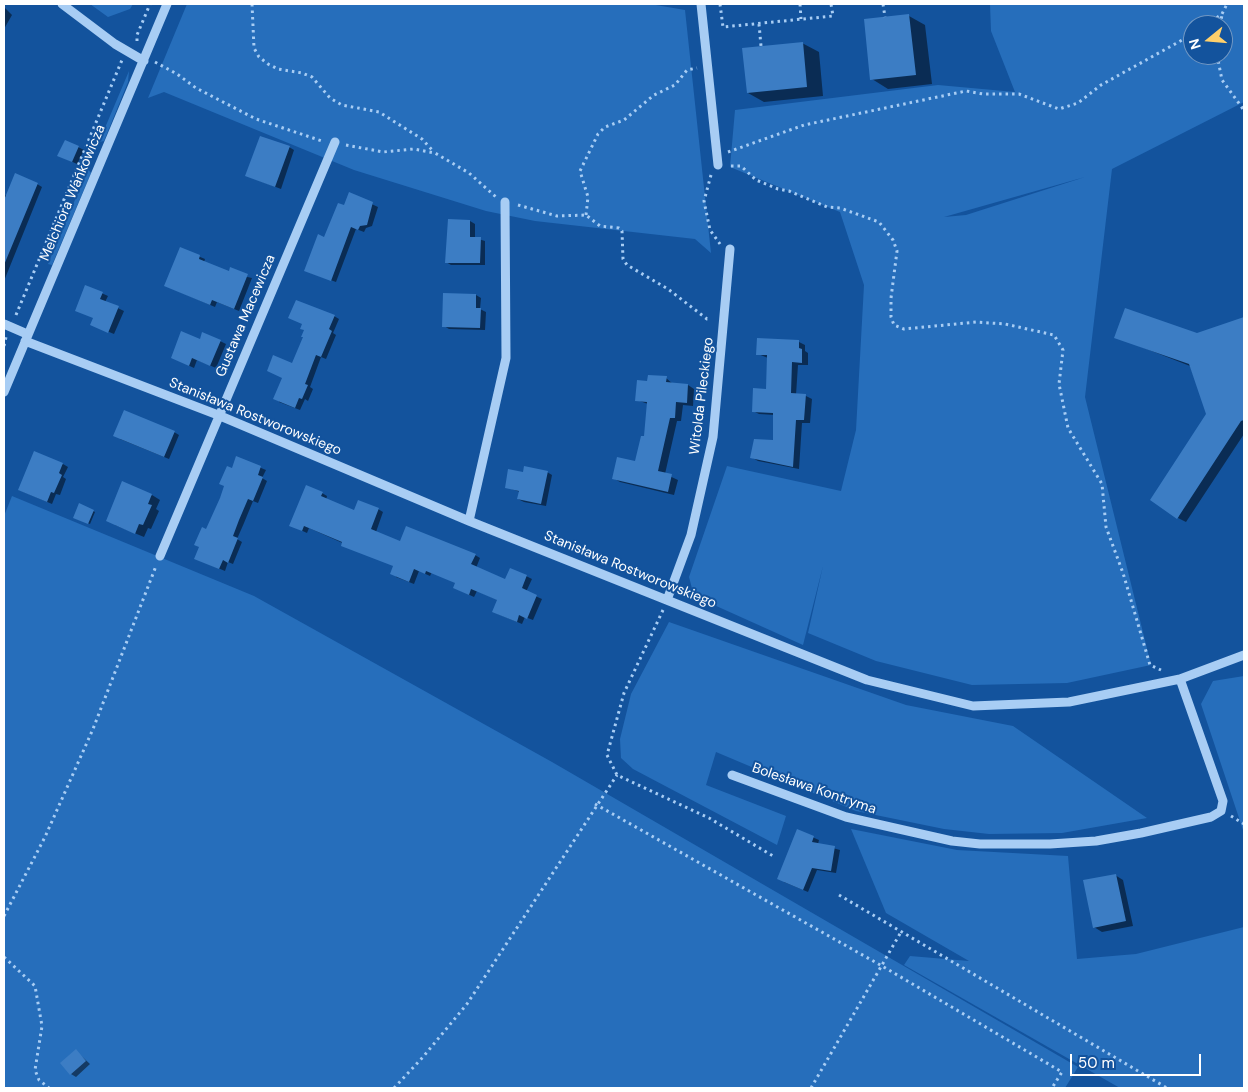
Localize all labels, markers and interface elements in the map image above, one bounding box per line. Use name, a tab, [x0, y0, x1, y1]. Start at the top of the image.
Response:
north arrow	[1183, 15, 1233, 65]
text: N	[1185, 37, 1205, 52]
street label: Melchiora Wańkowicza	[37, 122, 109, 264]
street label: Gustawa Macewicza	[213, 252, 279, 380]
street label: Witolda Pileckiego	[686, 336, 718, 456]
street label: Stanisława Rostworowskiego	[166, 375, 344, 459]
street label: Stanisława Rostworowskiego	[541, 528, 719, 612]
street label: Bolesława Kontryma	[750, 760, 878, 818]
scale bar	[1073, 1044, 1204, 1076]
text: 50 m	[1078, 1053, 1115, 1073]

